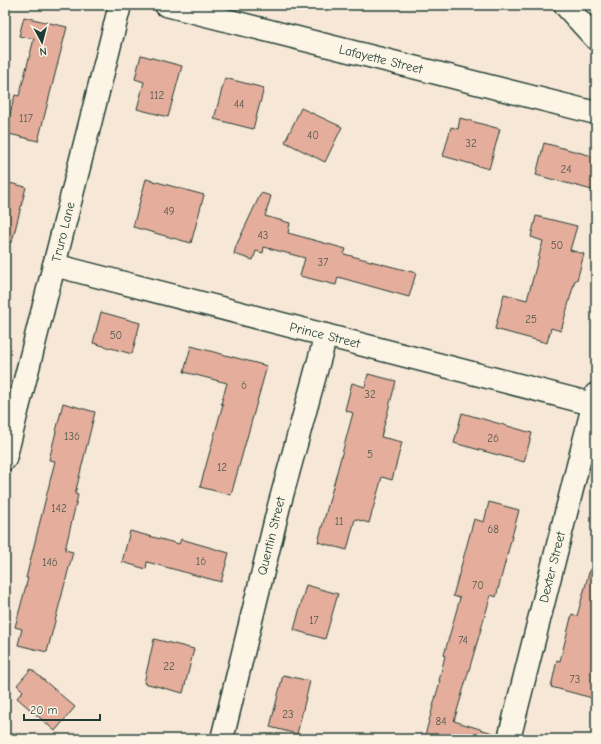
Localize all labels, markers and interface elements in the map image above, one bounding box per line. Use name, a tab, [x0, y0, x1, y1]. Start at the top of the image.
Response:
north arrow	[22, 22, 62, 62]
street label: Lafayette Street	[338, 41, 426, 77]
text: N	[39, 45, 48, 58]
house number: 112	[150, 89, 164, 102]
house number: 44	[234, 98, 244, 111]
house number: 117	[19, 112, 33, 125]
house number: 40	[307, 129, 319, 142]
house number: 32	[465, 137, 477, 150]
house number: 24	[560, 163, 572, 176]
street label: Truro Lane	[48, 200, 78, 264]
house number: 49	[163, 205, 175, 218]
house number: 43	[258, 229, 268, 242]
house number: 50	[551, 239, 563, 252]
house number: 37	[318, 256, 328, 269]
house number: 25	[525, 313, 537, 326]
street label: Prince Street	[288, 319, 363, 351]
house number: 50	[110, 329, 122, 342]
house number: 6	[241, 379, 247, 392]
house number: 32	[364, 388, 376, 401]
house number: 136	[64, 430, 80, 443]
house number: 26	[487, 432, 499, 445]
house number: 5	[367, 448, 373, 461]
house number: 12	[217, 461, 227, 474]
street label: Quentin Street	[254, 494, 288, 577]
house number: 142	[51, 502, 67, 515]
house number: 11	[335, 515, 343, 528]
house number: 68	[487, 523, 499, 536]
street label: Dexter Street	[536, 529, 568, 604]
house number: 16	[196, 555, 206, 568]
house number: 146	[42, 556, 58, 569]
house number: 70	[472, 579, 484, 592]
house number: 17	[309, 614, 319, 627]
house number: 74	[458, 634, 468, 647]
house number: 22	[163, 660, 175, 673]
house number: 73	[570, 673, 580, 686]
scale bar	[24, 696, 100, 722]
text: 20 m	[30, 703, 58, 717]
house number: 23	[282, 708, 294, 721]
house number: 84	[436, 715, 447, 728]

